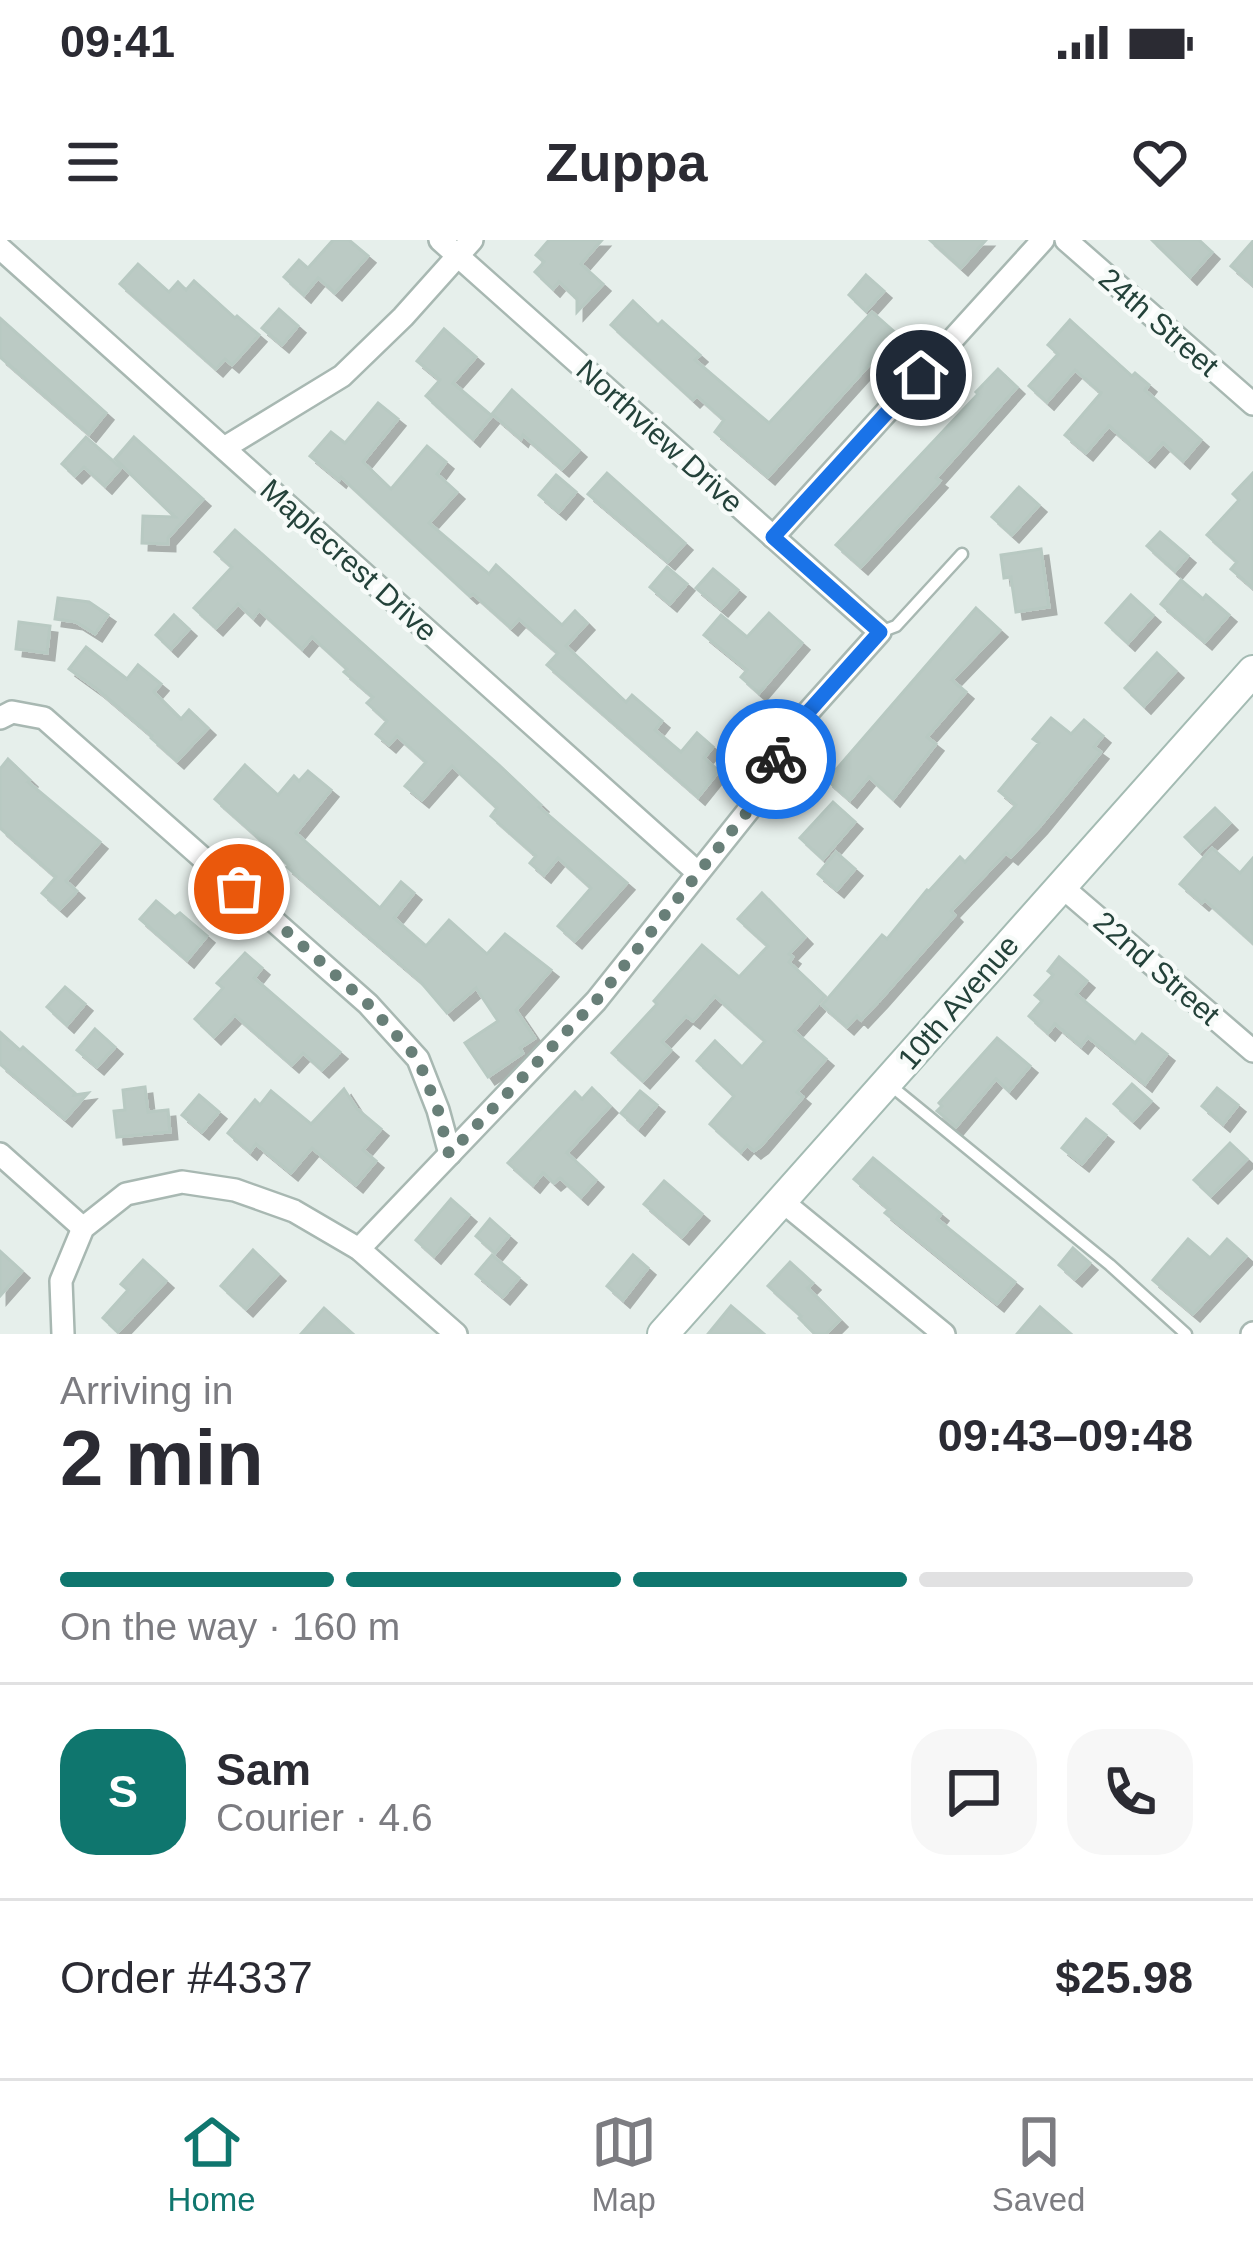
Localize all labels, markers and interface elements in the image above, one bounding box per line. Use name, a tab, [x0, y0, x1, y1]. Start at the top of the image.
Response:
text: 09:41	[60, 16, 175, 67]
icon: menu	[60, 129, 126, 195]
icon: heart	[1127, 129, 1193, 195]
text: Zuppa	[546, 132, 707, 192]
street label: 24th Street	[1093, 261, 1226, 383]
pin	[870, 324, 972, 426]
icon: home	[888, 342, 954, 408]
street label: Northview Drive	[570, 353, 750, 519]
street label: Maplecrest Drive	[254, 472, 444, 648]
courier	[716, 699, 836, 819]
icon: bike	[743, 726, 809, 792]
pin	[188, 838, 290, 940]
icon: bag	[206, 856, 272, 922]
street label: 22nd Street	[1088, 905, 1227, 1032]
street label: 10th Avenue	[891, 928, 1025, 1076]
text: Arriving in	[60, 1369, 233, 1412]
text: 09:43–09:48	[938, 1410, 1193, 1461]
text: 2 min	[60, 1414, 264, 1502]
text: On the way · 160 m	[60, 1605, 400, 1648]
button: chat	[911, 1729, 1037, 1855]
button: phone	[1067, 1729, 1193, 1855]
text: Sam	[216, 1744, 311, 1795]
text: S	[108, 1766, 138, 1817]
text: Courier · 4.6	[216, 1796, 433, 1839]
text: Order #4337	[60, 1952, 313, 2003]
text: $25.98	[1055, 1952, 1193, 2003]
tab: Home	[168, 2109, 256, 2219]
tab: Map	[591, 2109, 657, 2219]
tab: Saved	[992, 2109, 1085, 2219]

